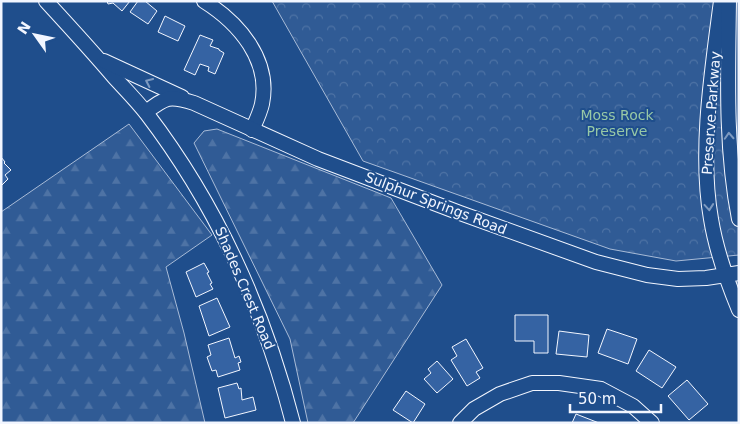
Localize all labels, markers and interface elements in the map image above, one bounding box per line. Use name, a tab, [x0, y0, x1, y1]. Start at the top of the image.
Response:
north arrow	[10, 10, 60, 60]
text: N	[14, 19, 34, 37]
street label: Preserve Parkway	[699, 51, 723, 175]
one-way arrow	[146, 78, 155, 88]
park label: Moss Rock Preserve	[580, 107, 654, 139]
one-way arrow	[724, 132, 735, 140]
street label: Sulphur Springs Road	[363, 169, 509, 237]
one-way arrow	[704, 203, 715, 211]
street label: Shades Crest Road	[212, 224, 278, 352]
scale bar	[570, 382, 661, 414]
text: 50 m	[578, 390, 616, 408]

